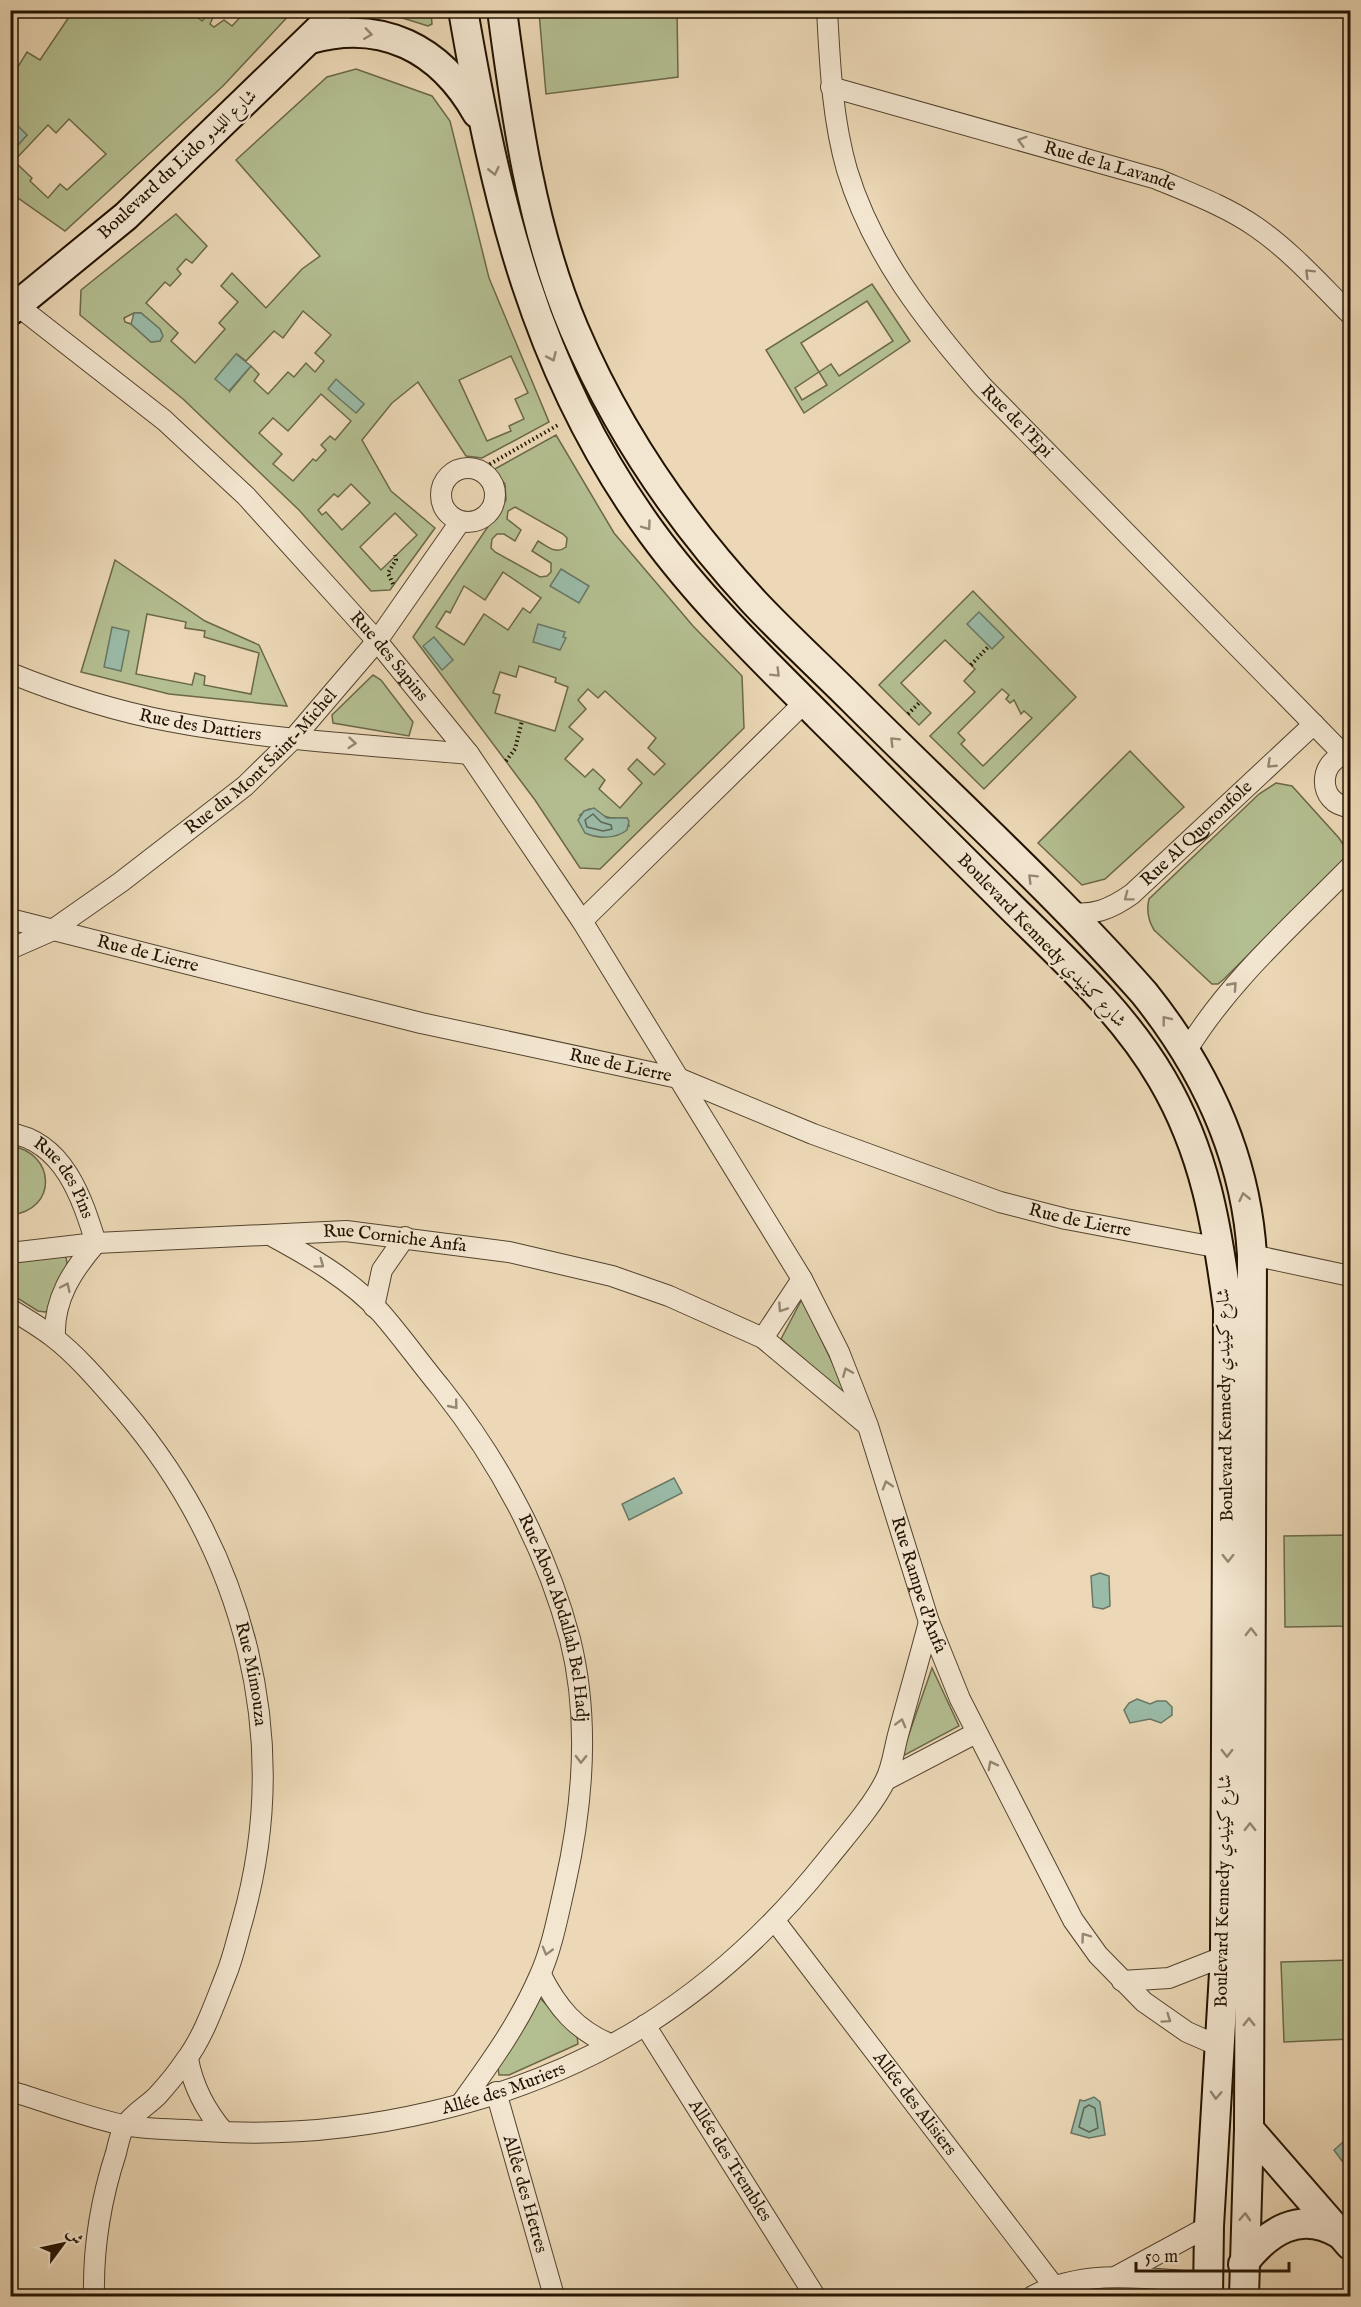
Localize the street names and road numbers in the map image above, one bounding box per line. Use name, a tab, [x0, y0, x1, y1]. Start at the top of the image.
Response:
street label: Boulevard du Lido شارع الليدو	[94, 85, 264, 246]
street label: Rue de la Lavande	[1041, 136, 1180, 197]
street label: Rue de l'Epi	[976, 380, 1058, 463]
street label: Rue des Sapins	[344, 607, 433, 706]
street label: Rue du Mont Saint-Michel	[180, 685, 342, 840]
street label: Rue des Dattiers	[137, 704, 263, 747]
street label: Rue Al Quoronfole	[1136, 776, 1257, 892]
street label: Boulevard Kennedy شارع كينيدي	[950, 849, 1130, 1034]
street label: Rue de Lierre	[94, 930, 201, 978]
street label: Rue de Lierre	[567, 1044, 674, 1088]
street label: Rue des Pins	[29, 1132, 99, 1222]
street label: Rue de Lierre	[1026, 1198, 1133, 1243]
street label: Rue Corniche Anfa	[322, 1220, 468, 1258]
street label: Boulevard Kennedy شارع كينيدي	[1212, 1288, 1242, 1522]
street label: Rue Abou Abdallah Bel Hadj	[512, 1510, 593, 1722]
street label: Rue Rampe d'Anfa	[885, 1514, 952, 1657]
street label: Rue Mimouza	[229, 1619, 272, 1727]
street label: Boulevard Kennedy شارع كينيدي	[1210, 1774, 1240, 2008]
street label: Allée des Alisiers	[867, 2046, 962, 2160]
street label: Allée des Muriers	[438, 2057, 569, 2121]
street label: Allée des Trembles	[683, 2094, 777, 2226]
street label: Allêe des Hetres	[497, 2131, 553, 2256]

